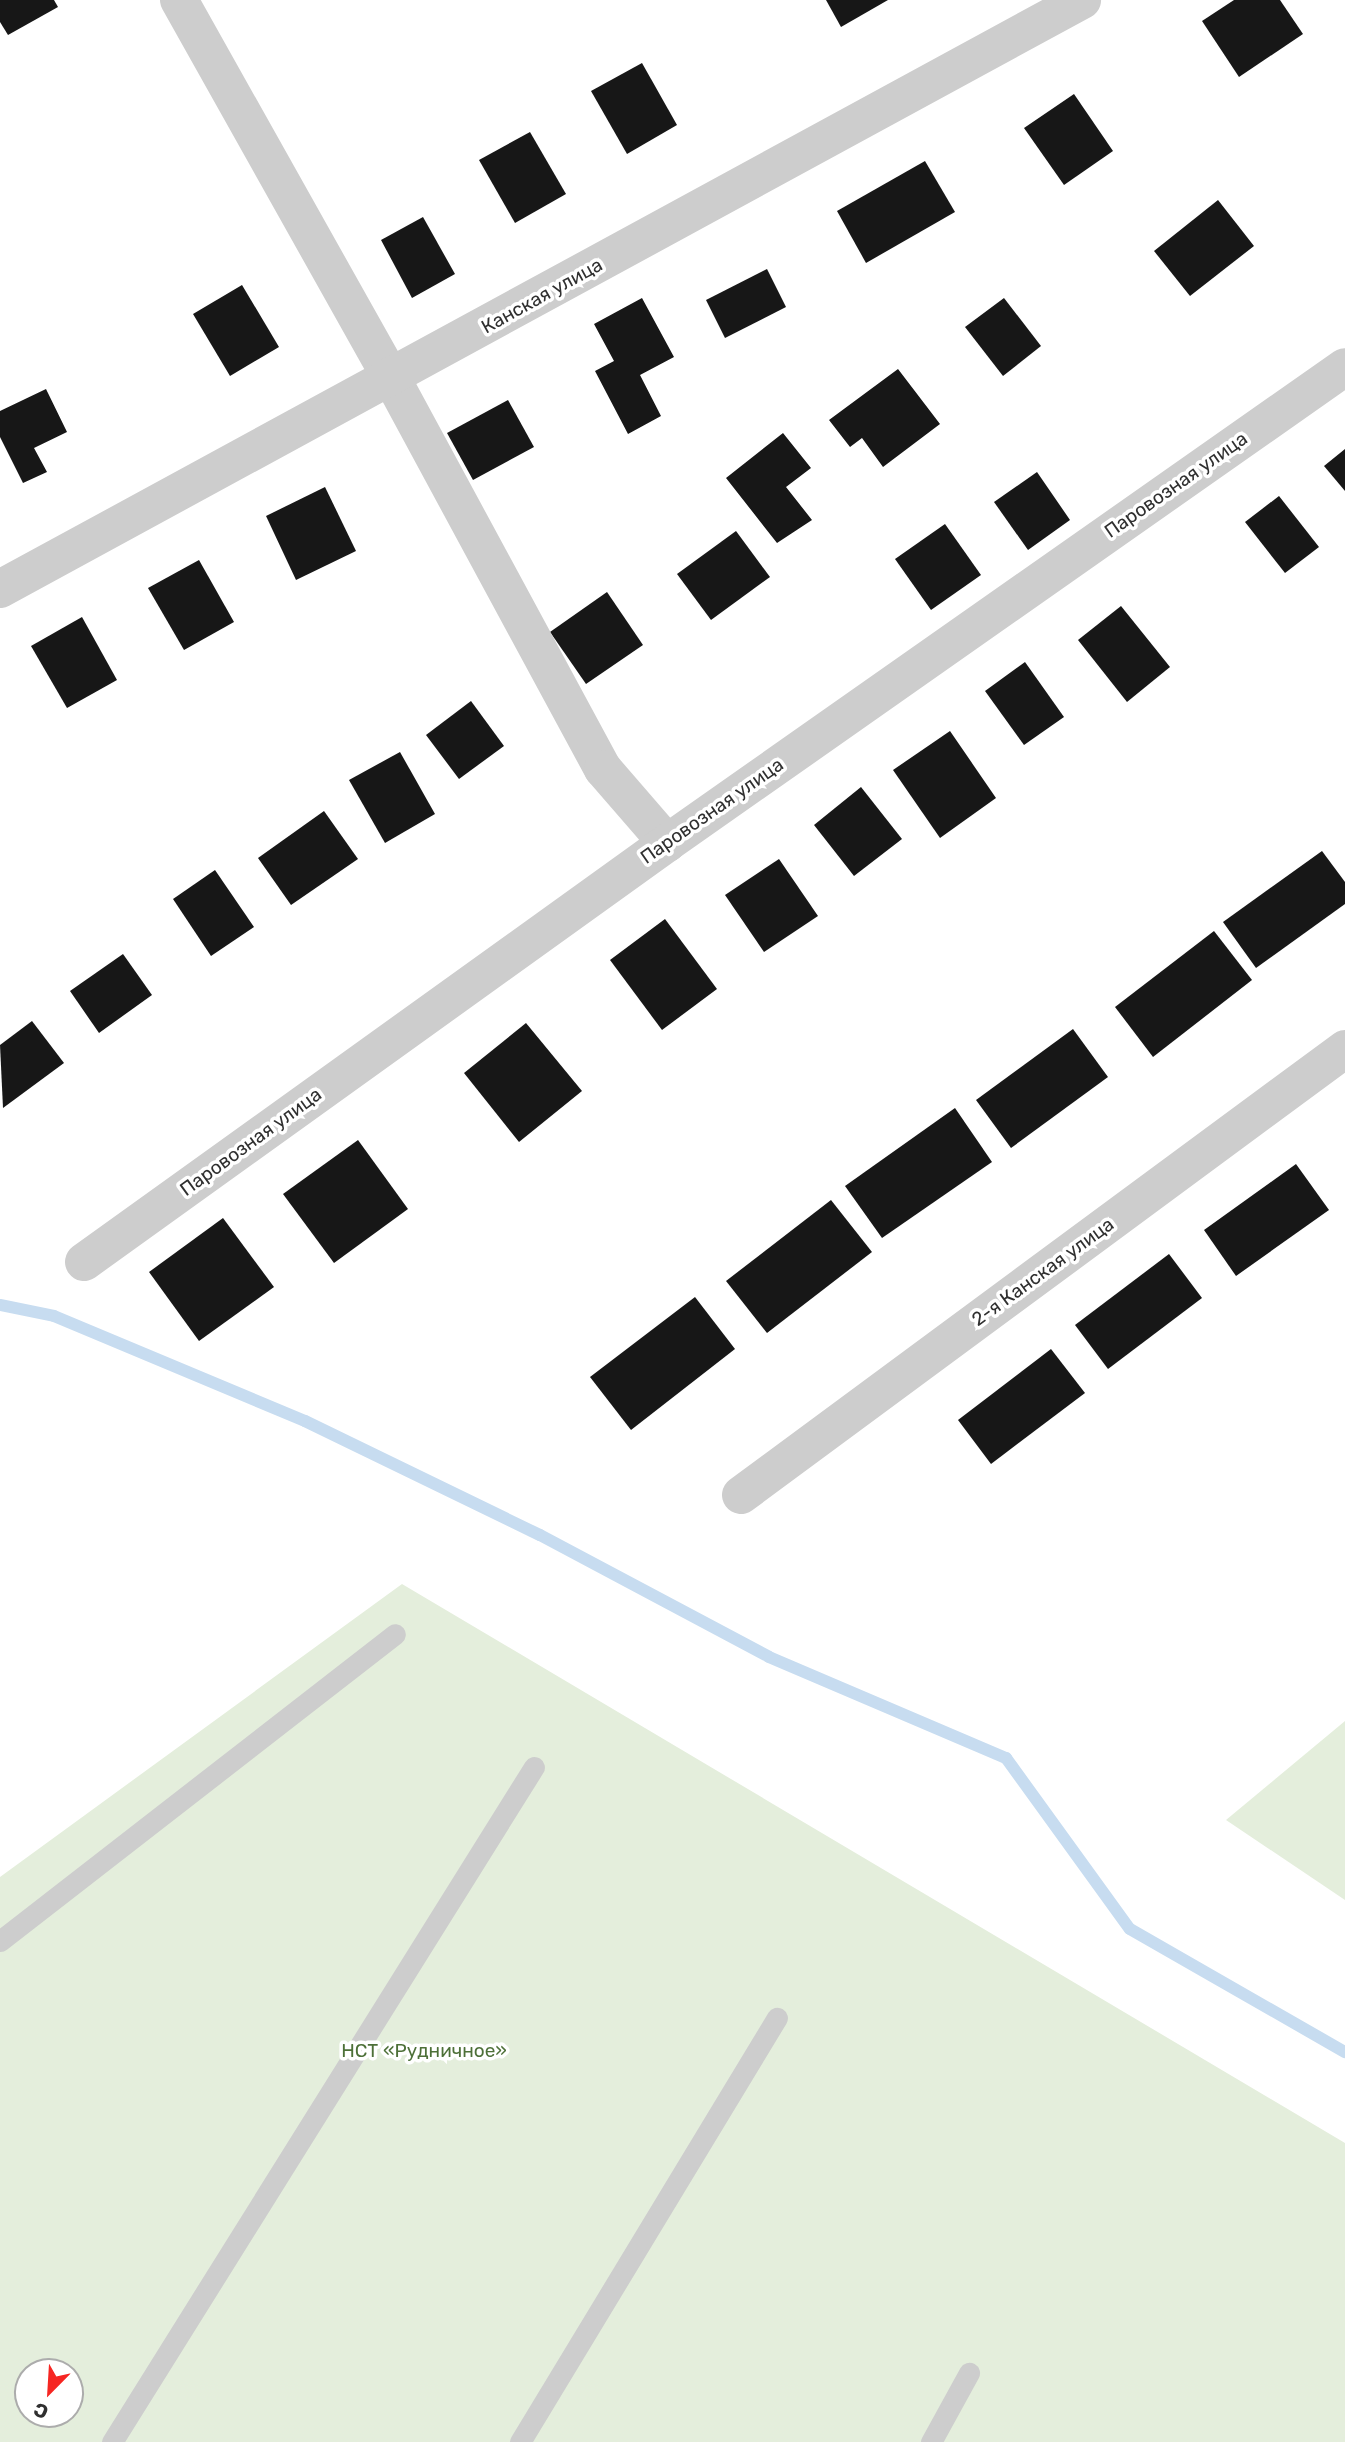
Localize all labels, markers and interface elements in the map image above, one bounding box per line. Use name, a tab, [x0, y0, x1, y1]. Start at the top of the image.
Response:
street label: Канская улица	[477, 253, 607, 339]
street label: Паровозная улица	[1100, 427, 1252, 543]
street label: Паровозная улица	[636, 753, 788, 869]
street label: Паровозная улица	[176, 1083, 326, 1201]
street label: 2-я Канская улица	[968, 1213, 1118, 1331]
park label: НСТ «Рудничное»	[341, 2040, 507, 2062]
north arrow	[14, 2358, 84, 2428]
text: С	[30, 2398, 52, 2424]

